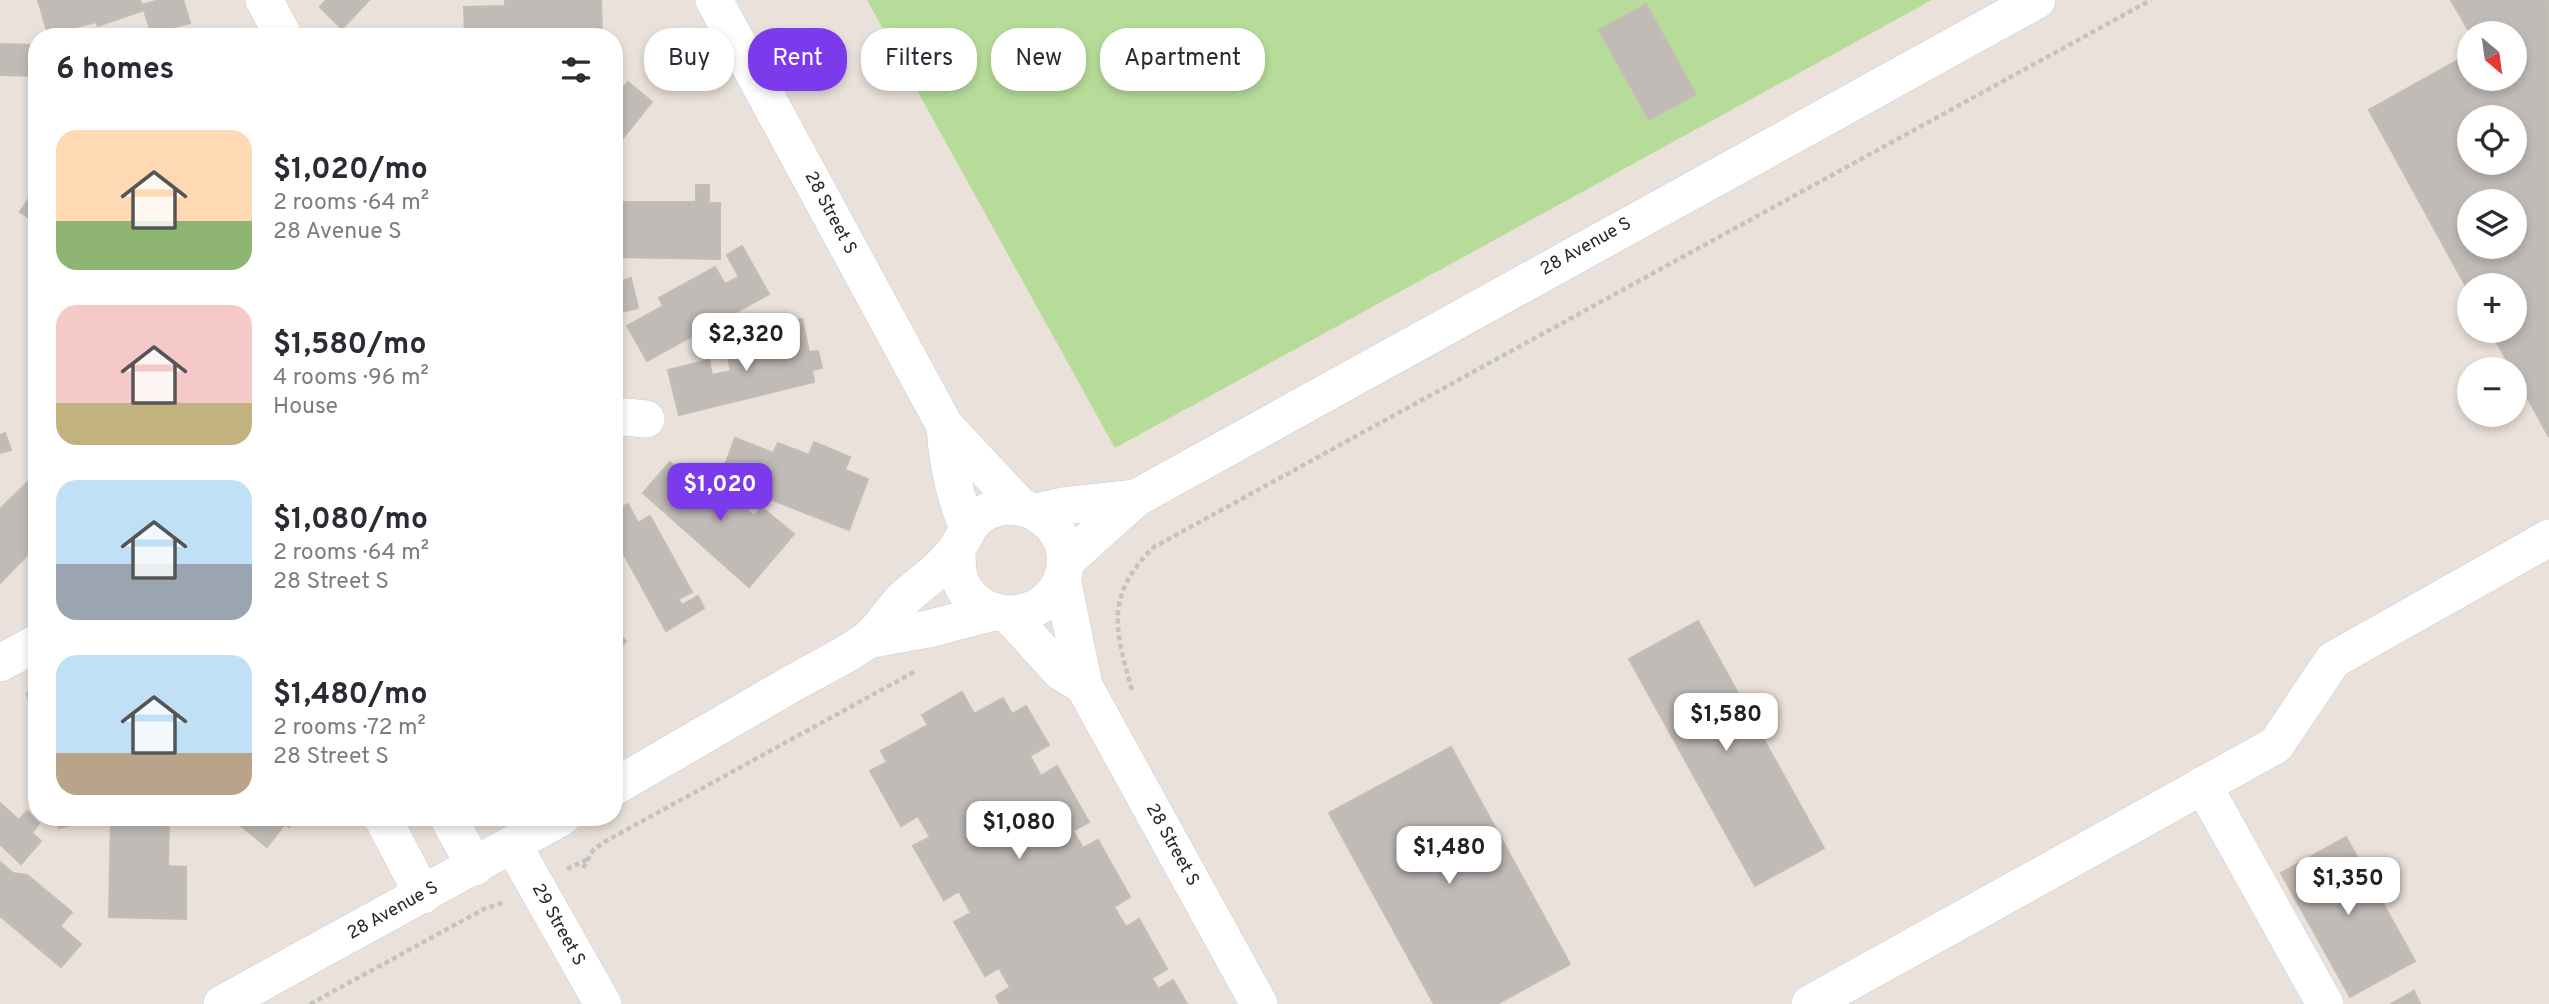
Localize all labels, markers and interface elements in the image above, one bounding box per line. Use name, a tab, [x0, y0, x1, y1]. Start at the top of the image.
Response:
north arrow	[2457, 21, 2527, 91]
map controls	[2457, 21, 2527, 427]
chip: Buy	[644, 28, 734, 91]
chip: Rent	[748, 28, 847, 91]
chip: Filters	[861, 28, 977, 91]
chip: New	[991, 28, 1086, 91]
chip: Apartment	[1100, 28, 1265, 91]
icon: filters	[557, 51, 595, 89]
text: 6 homes	[56, 52, 174, 89]
button: locate	[2457, 105, 2527, 175]
text: $1,020/mo	[273, 152, 428, 189]
icon: home	[112, 158, 196, 242]
street label: 28 Street S	[799, 168, 861, 258]
text: 2 rooms · 64 m²	[273, 189, 429, 218]
button: layers	[2457, 189, 2527, 259]
street label: 28 Avenue S	[1536, 213, 1636, 281]
text: 28 Avenue S	[273, 218, 402, 247]
button: +	[2457, 273, 2527, 343]
pin: $2,320	[689, 314, 803, 373]
text: $2,320	[708, 321, 784, 350]
text: $1,580/mo	[273, 327, 427, 364]
icon: home	[112, 333, 196, 417]
button: −	[2457, 357, 2527, 427]
text: 4 rooms · 96 m²	[273, 364, 429, 393]
text: House	[273, 393, 338, 422]
pin: $1,020	[663, 463, 777, 523]
text: $1,020	[683, 471, 757, 500]
text: $1,080/mo	[273, 502, 428, 539]
icon: home	[112, 508, 196, 592]
text: 2 rooms · 64 m²	[273, 539, 429, 568]
text: 28 Street S	[273, 568, 389, 597]
text: $1,480/mo	[273, 677, 427, 714]
icon: home	[112, 683, 196, 767]
pin: $1,580	[1669, 694, 1783, 753]
text: $1,580	[1690, 701, 1762, 730]
text: 2 rooms · 72 m²	[273, 714, 426, 743]
text: 28 Street S	[273, 743, 389, 772]
street label: 28 Street S	[1140, 800, 1204, 890]
pin: $1,080	[962, 802, 1076, 861]
text: $1,080	[982, 809, 1056, 838]
pin: $1,480	[1392, 826, 1506, 886]
text: $1,480	[1412, 834, 1486, 863]
pin: $1,350	[2291, 858, 2405, 917]
text: $1,350	[2312, 865, 2384, 894]
street label: 28 Avenue S	[343, 877, 443, 945]
street label: 29 Street S	[526, 880, 590, 970]

